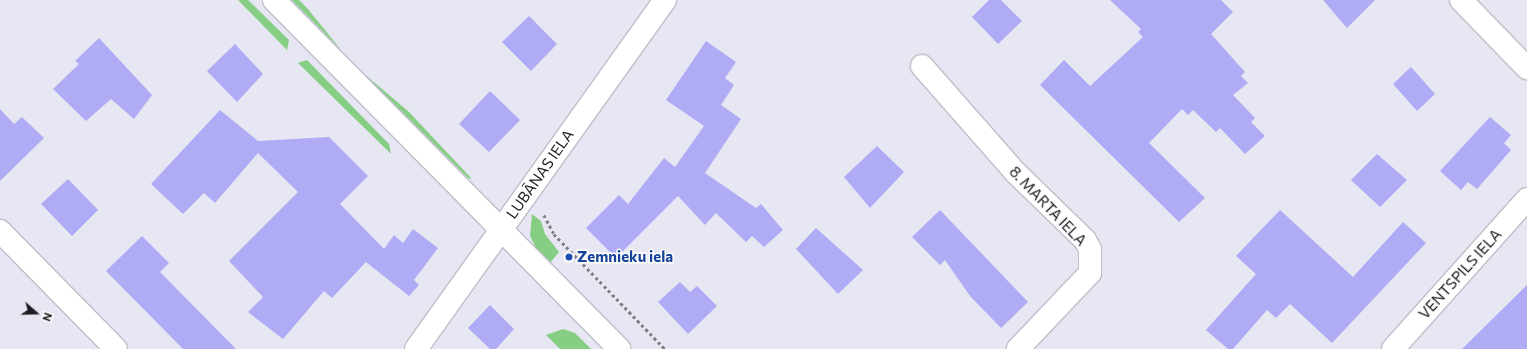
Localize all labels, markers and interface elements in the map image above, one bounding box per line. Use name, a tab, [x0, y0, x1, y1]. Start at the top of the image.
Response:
street label: LUBĀNAS IELA	[503, 126, 577, 222]
street label: 8. MARTA IELA	[1006, 163, 1090, 249]
street label: VENTSPILS IELA	[1415, 225, 1505, 323]
place label: Zemnieku iela	[577, 248, 673, 266]
marker: Zemnieku iela	[564, 252, 574, 262]
north arrow	[16, 293, 56, 333]
text: N	[40, 311, 55, 323]

